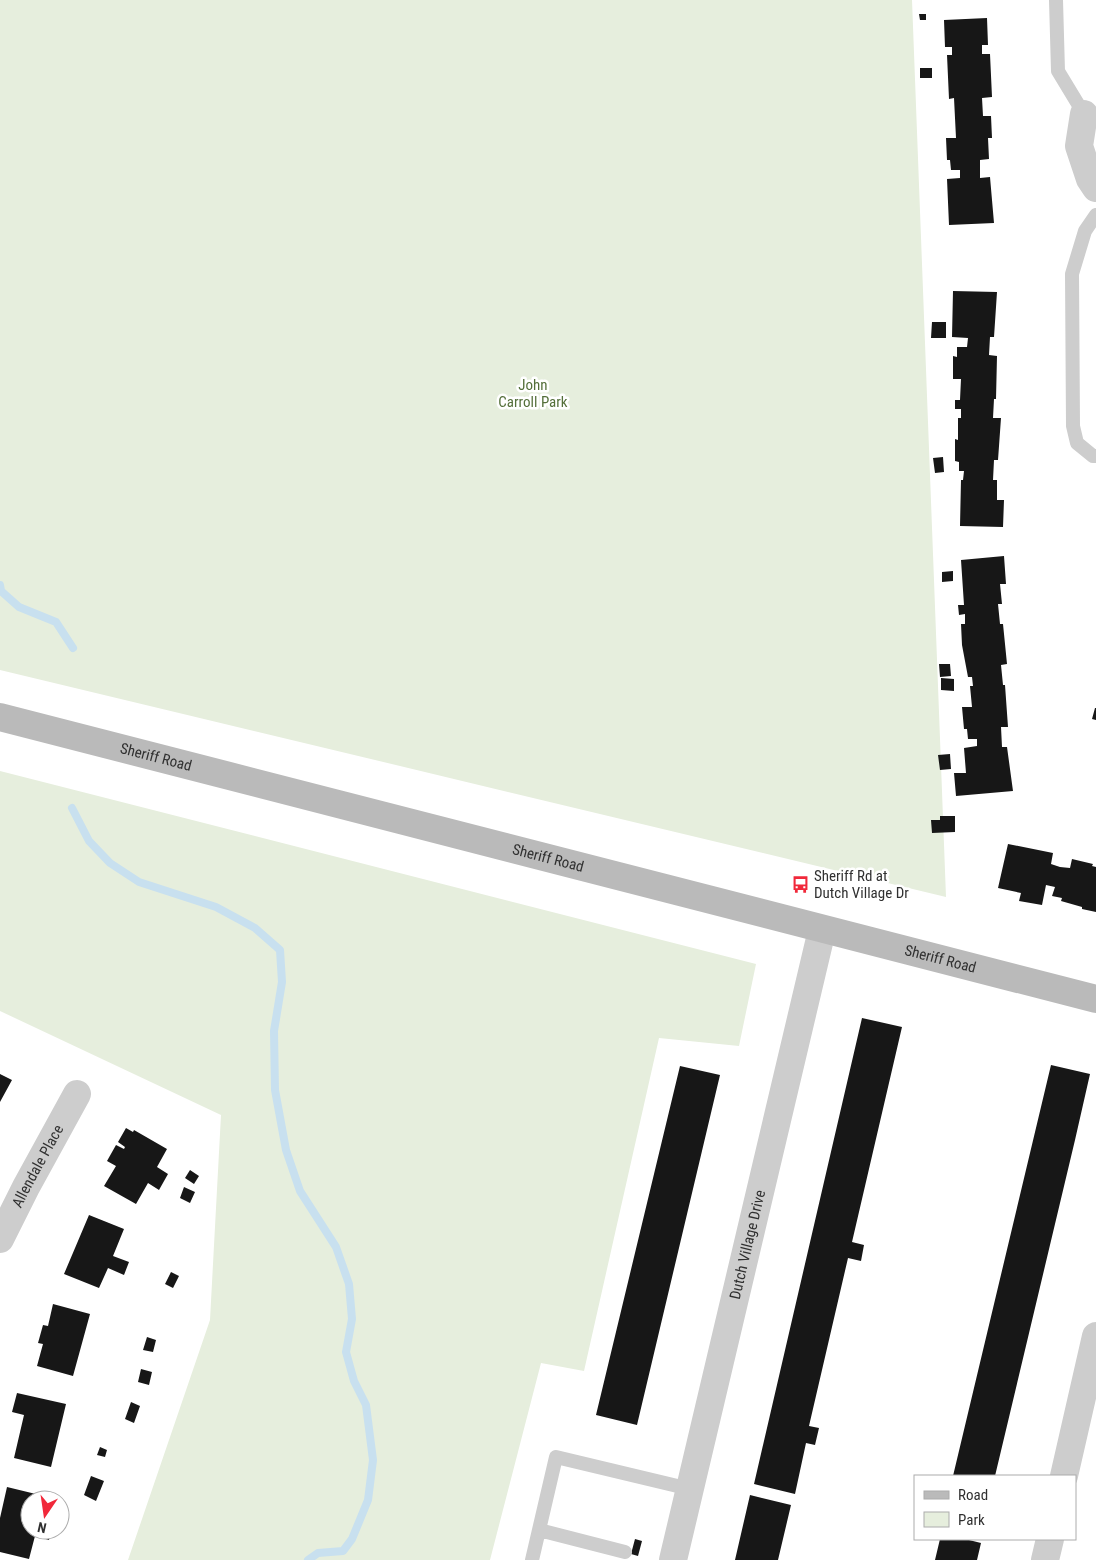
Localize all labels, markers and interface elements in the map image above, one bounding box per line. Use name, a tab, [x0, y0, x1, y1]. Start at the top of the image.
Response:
park label: John Carroll Park	[498, 376, 568, 411]
street label: Sheriff Road	[118, 739, 194, 775]
street label: Sheriff Road	[510, 840, 586, 876]
place label: Sheriff Rd at Dutch Village Dr	[814, 867, 909, 902]
bus stop icon: Sheriff Rd at Dutch Village Dr	[790, 875, 810, 895]
street label: Sheriff Road	[903, 941, 978, 977]
street label: Allendale Place	[8, 1122, 67, 1211]
street label: Dutch Village Drive	[726, 1188, 769, 1301]
legend	[914, 1475, 1076, 1540]
text: Road	[958, 1486, 988, 1504]
north arrow	[20, 1490, 70, 1540]
text: Park	[958, 1511, 985, 1529]
text: N	[36, 1519, 48, 1536]

